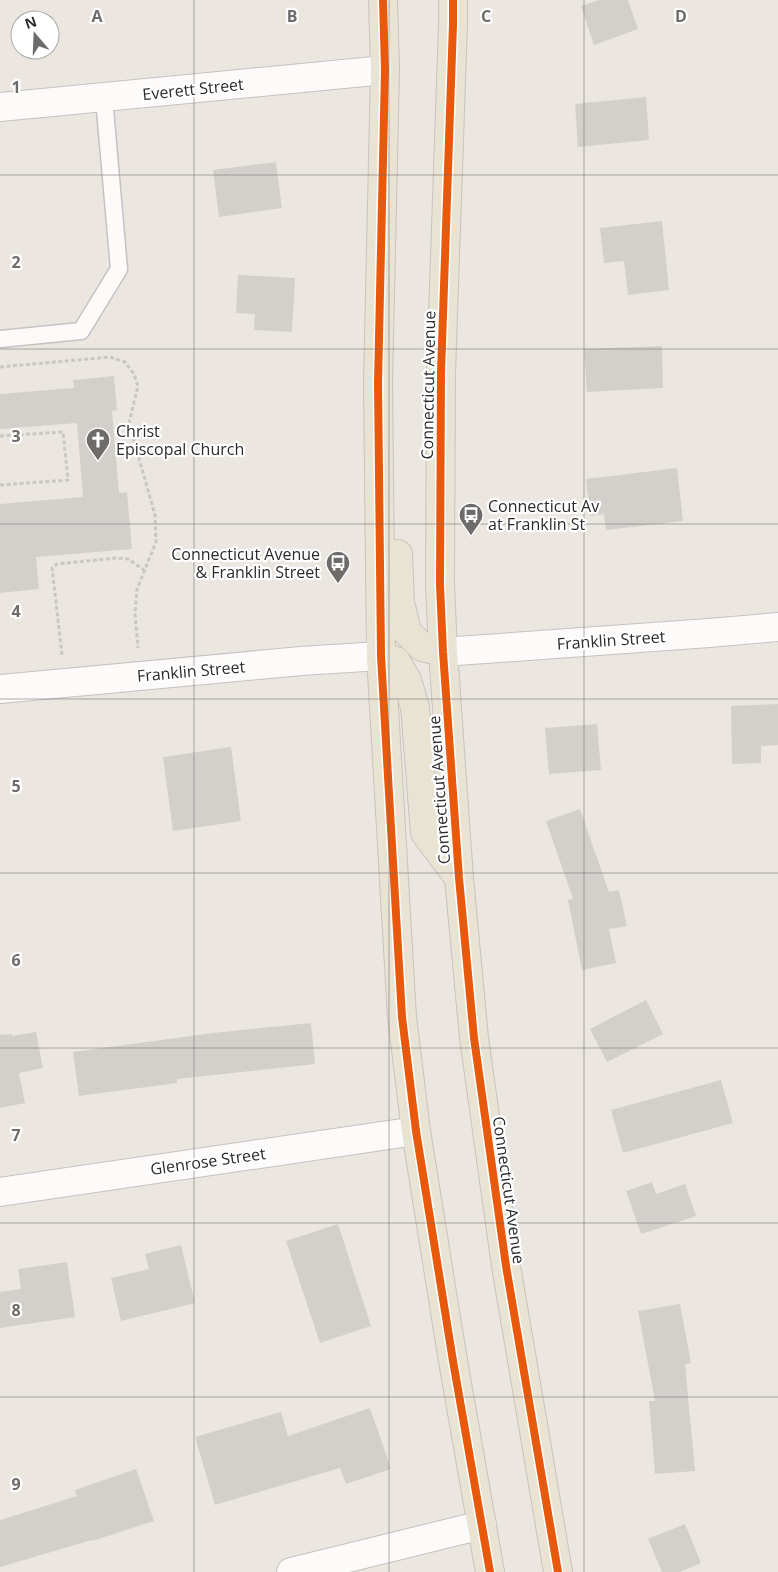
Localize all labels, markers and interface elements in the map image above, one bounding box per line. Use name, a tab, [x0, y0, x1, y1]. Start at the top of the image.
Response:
text: A	[91, 5, 103, 27]
text: B	[287, 5, 297, 27]
text: C	[481, 5, 491, 27]
text: D	[675, 5, 687, 27]
north arrow	[10, 10, 60, 60]
text: N	[22, 11, 39, 33]
street label: Everett Street	[141, 73, 245, 105]
text: 1	[11, 76, 21, 98]
text: 2	[11, 251, 21, 273]
street label: Connecticut Avenue	[416, 310, 440, 460]
place label: Christ Episcopal Church	[116, 420, 244, 460]
text: 3	[11, 425, 21, 447]
church icon: Christ Episcopal Church	[85, 427, 111, 461]
place label: Connecticut Av at Franklin St	[488, 495, 599, 535]
bus stop icon: Connecticut Av at Franklin St	[458, 502, 484, 536]
place label: Connecticut Avenue & Franklin Street	[171, 543, 320, 583]
bus stop icon: Connecticut Avenue & Franklin Street	[325, 550, 351, 584]
text: 4	[11, 600, 21, 622]
street label: Franklin Street	[556, 625, 666, 655]
street label: Franklin Street	[136, 655, 246, 687]
street label: Connecticut Avenue	[423, 715, 455, 865]
text: 5	[11, 775, 21, 797]
text: 6	[11, 949, 21, 971]
street label: Connecticut Avenue	[488, 1115, 530, 1265]
text: 7	[11, 1124, 21, 1146]
street label: Glenrose Street	[149, 1142, 267, 1180]
text: 8	[11, 1299, 21, 1321]
text: 9	[11, 1473, 21, 1495]

